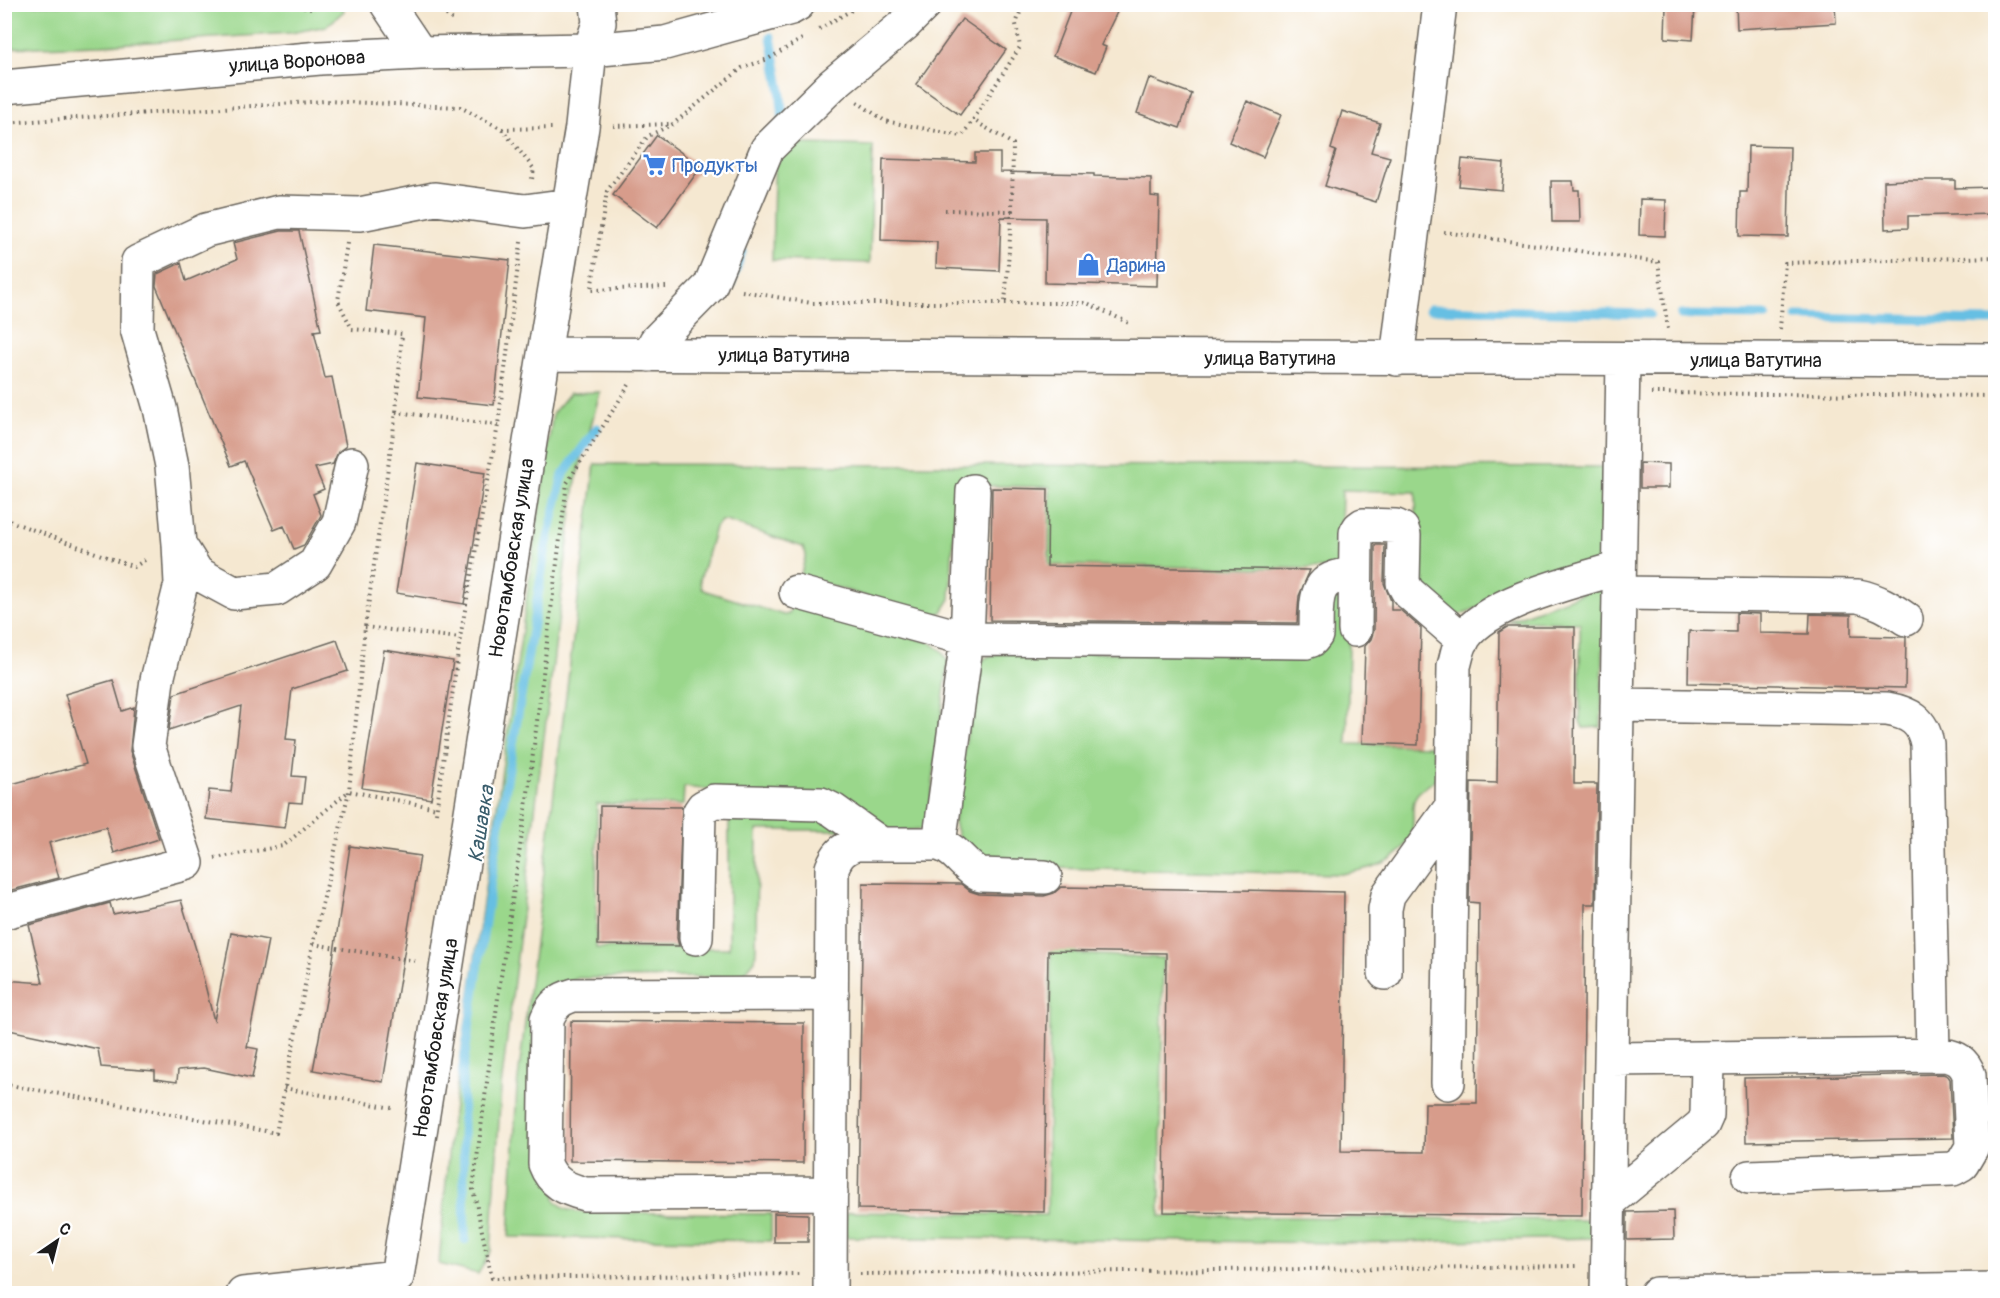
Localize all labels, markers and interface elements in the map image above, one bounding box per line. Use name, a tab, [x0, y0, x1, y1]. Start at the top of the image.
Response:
street label: улица Воронова	[227, 44, 366, 79]
supermarket icon: Продукты	[641, 152, 667, 178]
place label: Продукты	[672, 153, 758, 178]
shop icon: Дарина	[1076, 252, 1102, 278]
place label: Дарина	[1106, 253, 1166, 278]
street label: улица Ватутина	[717, 343, 850, 368]
street label: улица Ватутина	[1203, 346, 1336, 371]
street label: улица Ватутина	[1689, 348, 1822, 373]
street label: Новотамбовская улица	[483, 456, 540, 660]
water label: Кашавка	[462, 783, 501, 864]
street label: Новотамбовская улица	[407, 936, 464, 1140]
north arrow	[27, 1211, 87, 1271]
text: С	[55, 1219, 75, 1241]

